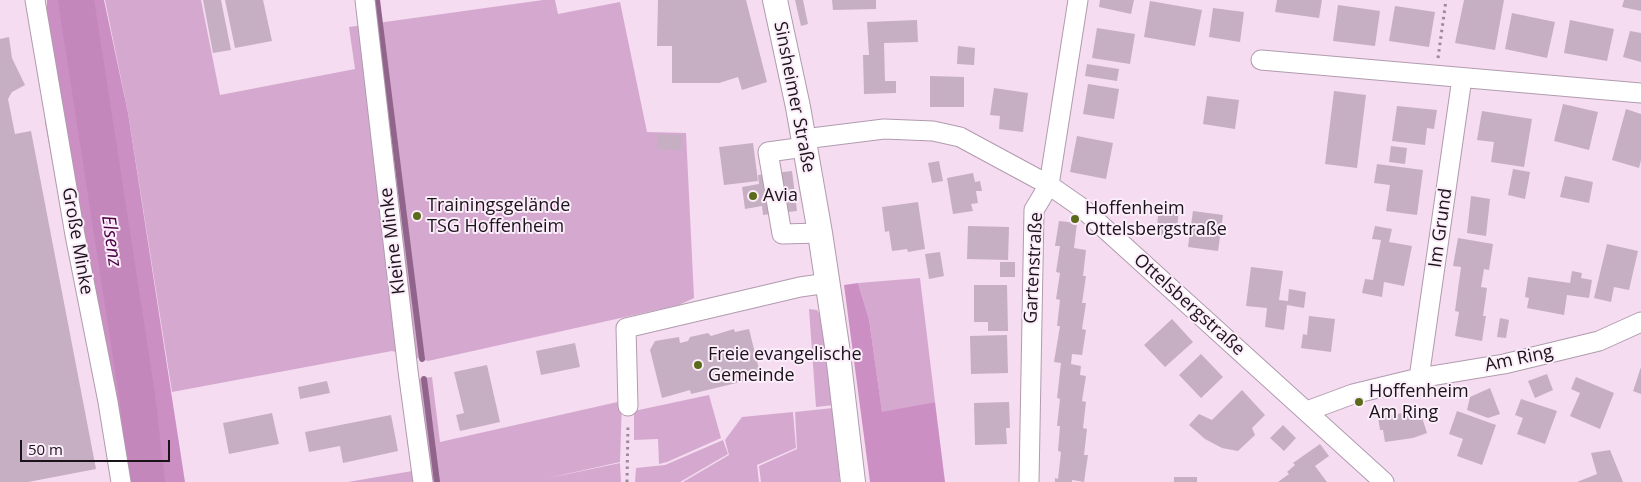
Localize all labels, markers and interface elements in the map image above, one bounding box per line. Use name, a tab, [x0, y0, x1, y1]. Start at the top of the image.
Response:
street label: Sinsheimer Straße	[769, 20, 819, 174]
place label: Avia	[763, 185, 798, 207]
street label: Große Minke	[57, 186, 97, 296]
street label: Kleine Minke	[376, 186, 410, 296]
street label: Im Grund	[1425, 187, 1457, 269]
marker: Avia	[747, 190, 759, 202]
place label: Trainingsgelände TSG Hoffenheim	[427, 195, 570, 238]
place label: Hoffenheim Ottelsbergstraße	[1085, 198, 1227, 240]
marker: Trainingsgelände TSG Hoffenheim	[411, 210, 423, 222]
street label: Gartenstraße	[1020, 212, 1048, 324]
marker: Hoffenheim Ottelsbergstraße	[1069, 213, 1081, 225]
water label: Elsenz	[96, 214, 126, 268]
street label: Ottelsbergstraße	[1129, 249, 1249, 361]
street label: Am Ring	[1483, 341, 1555, 377]
place label: Freie evangelische Gemeinde	[708, 344, 862, 386]
marker: Freie evangelische Gemeinde	[692, 359, 704, 371]
place label: Hoffenheim Am Ring	[1369, 381, 1469, 424]
marker: Hoffenheim Am Ring	[1353, 396, 1365, 408]
scale bar	[22, 430, 172, 462]
text: 50 m	[28, 439, 63, 459]

